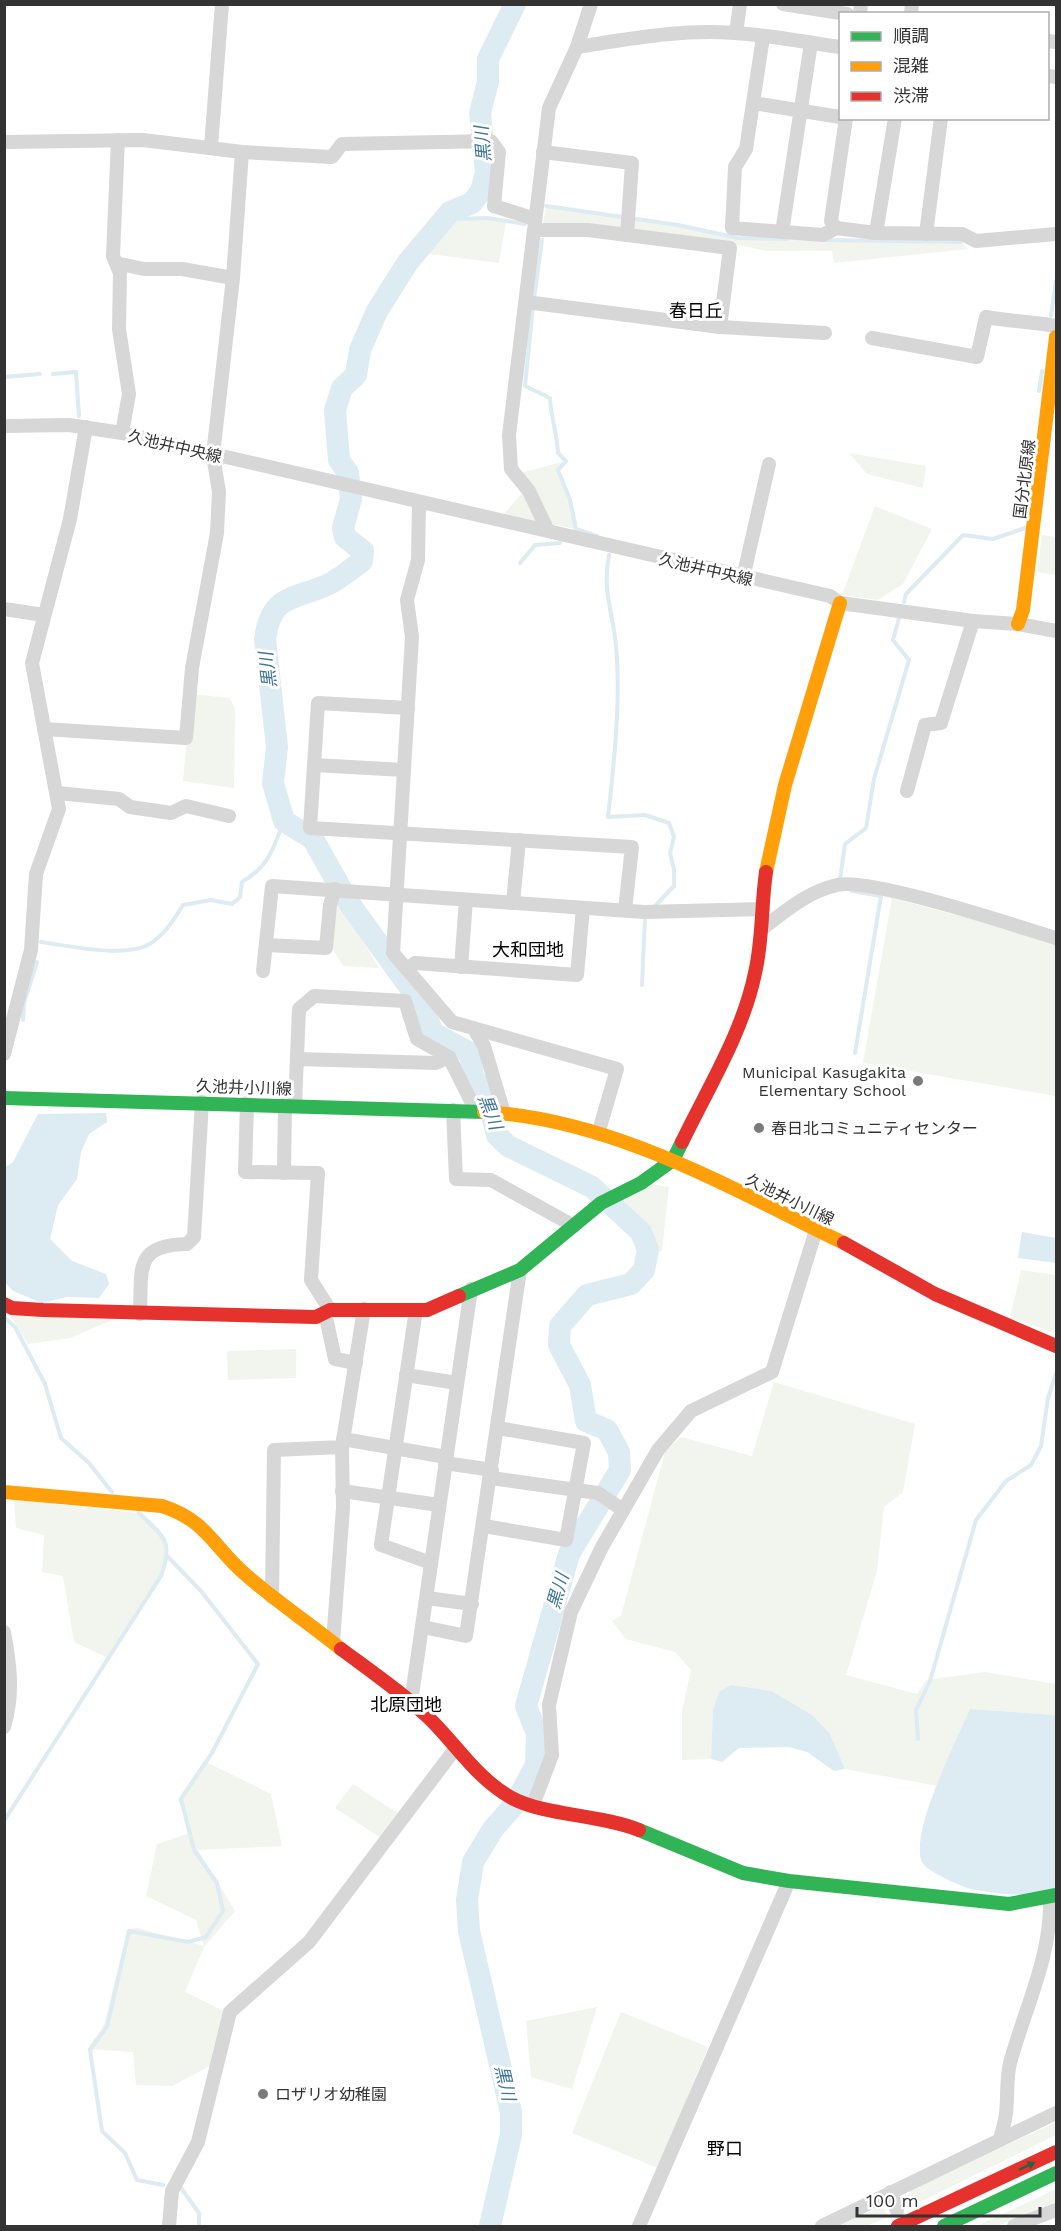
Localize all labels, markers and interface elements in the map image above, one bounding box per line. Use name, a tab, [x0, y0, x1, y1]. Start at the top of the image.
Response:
legend	[839, 12, 1049, 120]
text: 順調	[893, 25, 929, 46]
text: 混雑	[893, 55, 929, 76]
text: 渋滞	[893, 85, 929, 106]
water label: 黒川	[470, 123, 495, 163]
district label: 春日丘	[669, 300, 723, 321]
street label: 久池井中央線	[126, 426, 224, 467]
street label: 国分北原線	[1010, 438, 1039, 520]
street label: 久池井中央線	[657, 549, 755, 590]
water label: 黒川	[255, 649, 280, 689]
district label: 大和団地	[492, 939, 564, 960]
place label: Municipal Kasugakita Elementary School	[742, 1063, 906, 1100]
marker: Municipal Kasugakita Elementary School	[911, 1074, 925, 1088]
street label: 久池井小川線	[196, 1076, 292, 1099]
water label: 黒川	[474, 1091, 507, 1134]
place label: 春日北コミュニティセンター	[771, 1119, 978, 1138]
marker: 春日北コミュニティセンター	[752, 1121, 766, 1135]
street label: 久池井小川線	[742, 1170, 837, 1229]
water label: 黒川	[542, 1569, 573, 1611]
district label: 北原団地	[370, 1694, 442, 1715]
water label: 黒川	[491, 2063, 520, 2105]
place label: ロザリオ幼稚園	[275, 2085, 387, 2104]
marker: ロザリオ幼稚園	[256, 2087, 270, 2101]
district label: 野口	[707, 2138, 743, 2159]
one-way arrow	[1019, 2161, 1037, 2171]
scale bar	[857, 2180, 1040, 2218]
text: 100 m	[866, 2190, 919, 2211]

